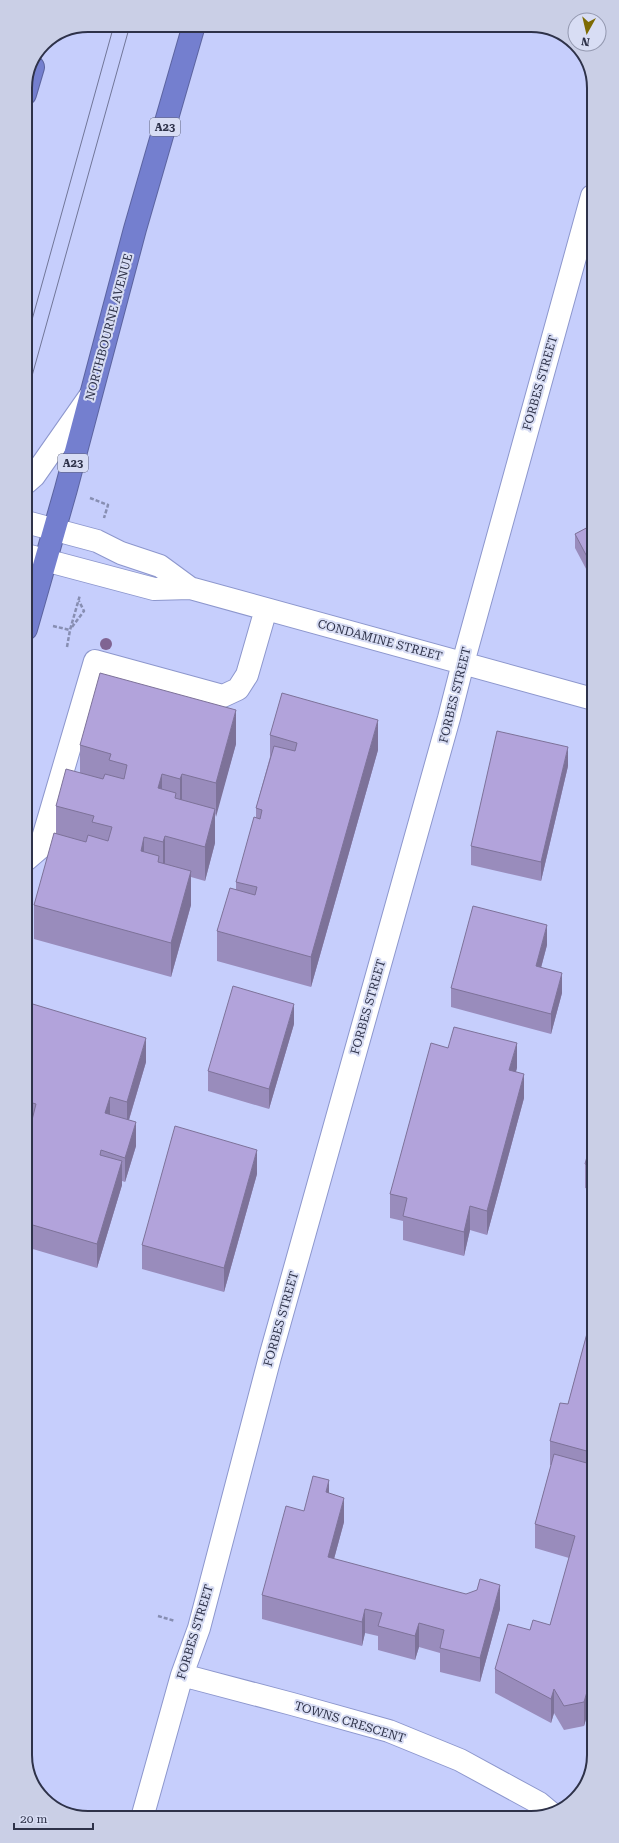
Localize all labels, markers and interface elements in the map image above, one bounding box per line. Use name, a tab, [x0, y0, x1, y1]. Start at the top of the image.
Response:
north arrow	[567, 12, 607, 52]
text: N	[580, 34, 591, 48]
road number: A23	[150, 118, 180, 136]
street label: NORTHBOURNE AVENUE	[83, 252, 135, 402]
street label: FORBES STREET	[520, 334, 560, 432]
road number: A23	[58, 454, 88, 472]
street label: CONDAMINE STREET	[316, 617, 444, 663]
street label: FORBES STREET	[436, 646, 474, 744]
street label: FORBES STREET	[348, 958, 388, 1056]
street label: FORBES STREET	[261, 1270, 301, 1368]
street label: FORBES STREET	[174, 1583, 216, 1681]
street label: TOWNS CRESCENT	[293, 1698, 407, 1746]
scale bar	[14, 1805, 93, 1831]
text: 20 m	[20, 1812, 47, 1826]

